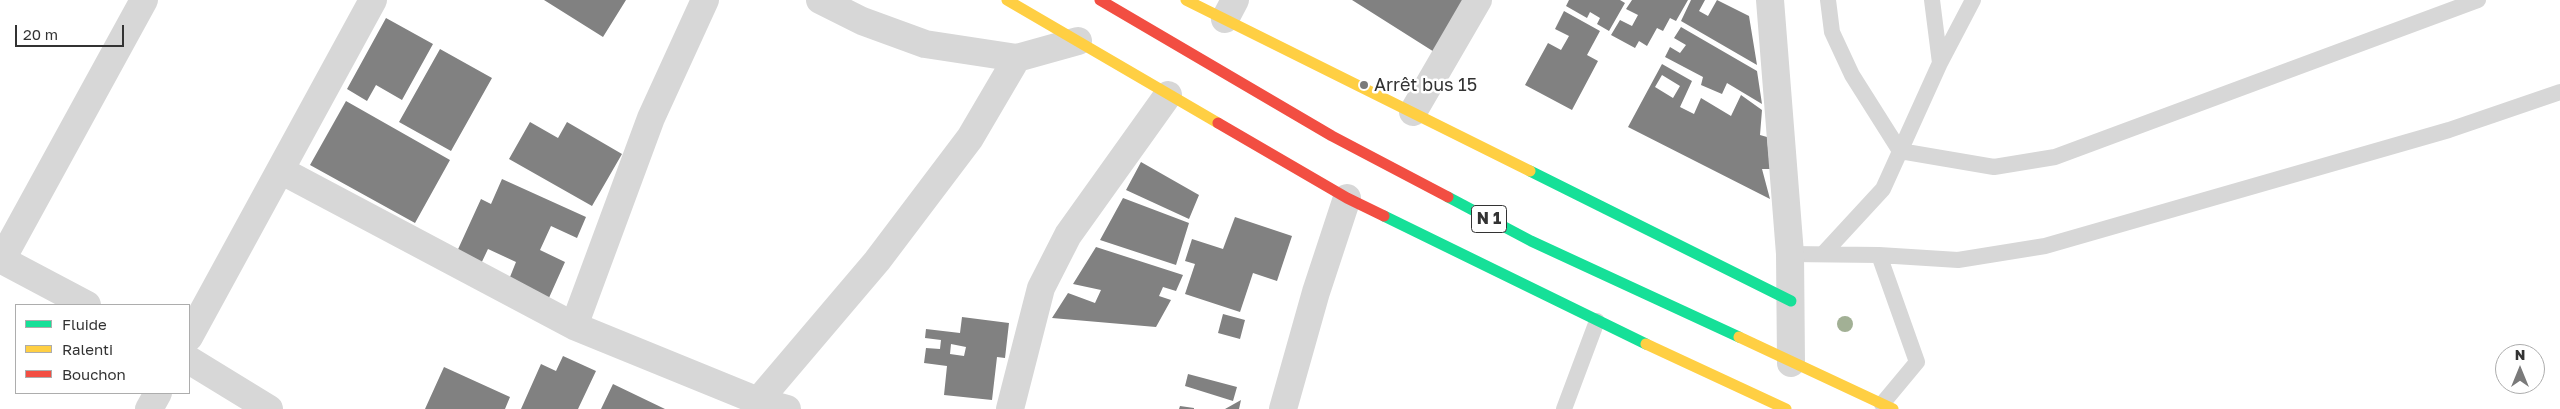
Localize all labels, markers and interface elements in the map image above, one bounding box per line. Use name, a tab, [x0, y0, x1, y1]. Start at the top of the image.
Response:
scale bar	[18, 15, 126, 47]
text: 20 m	[23, 25, 58, 43]
place label: Arrêt bus 15	[1374, 74, 1477, 96]
marker: Arrêt bus 15	[1358, 79, 1370, 91]
road number: N 1	[1472, 205, 1506, 232]
legend	[15, 304, 190, 394]
text: Fluide	[62, 315, 107, 333]
text: Ralenti	[62, 340, 113, 358]
north arrow	[2495, 344, 2545, 394]
text: N	[2515, 346, 2525, 363]
text: Bouchon	[62, 365, 126, 383]

